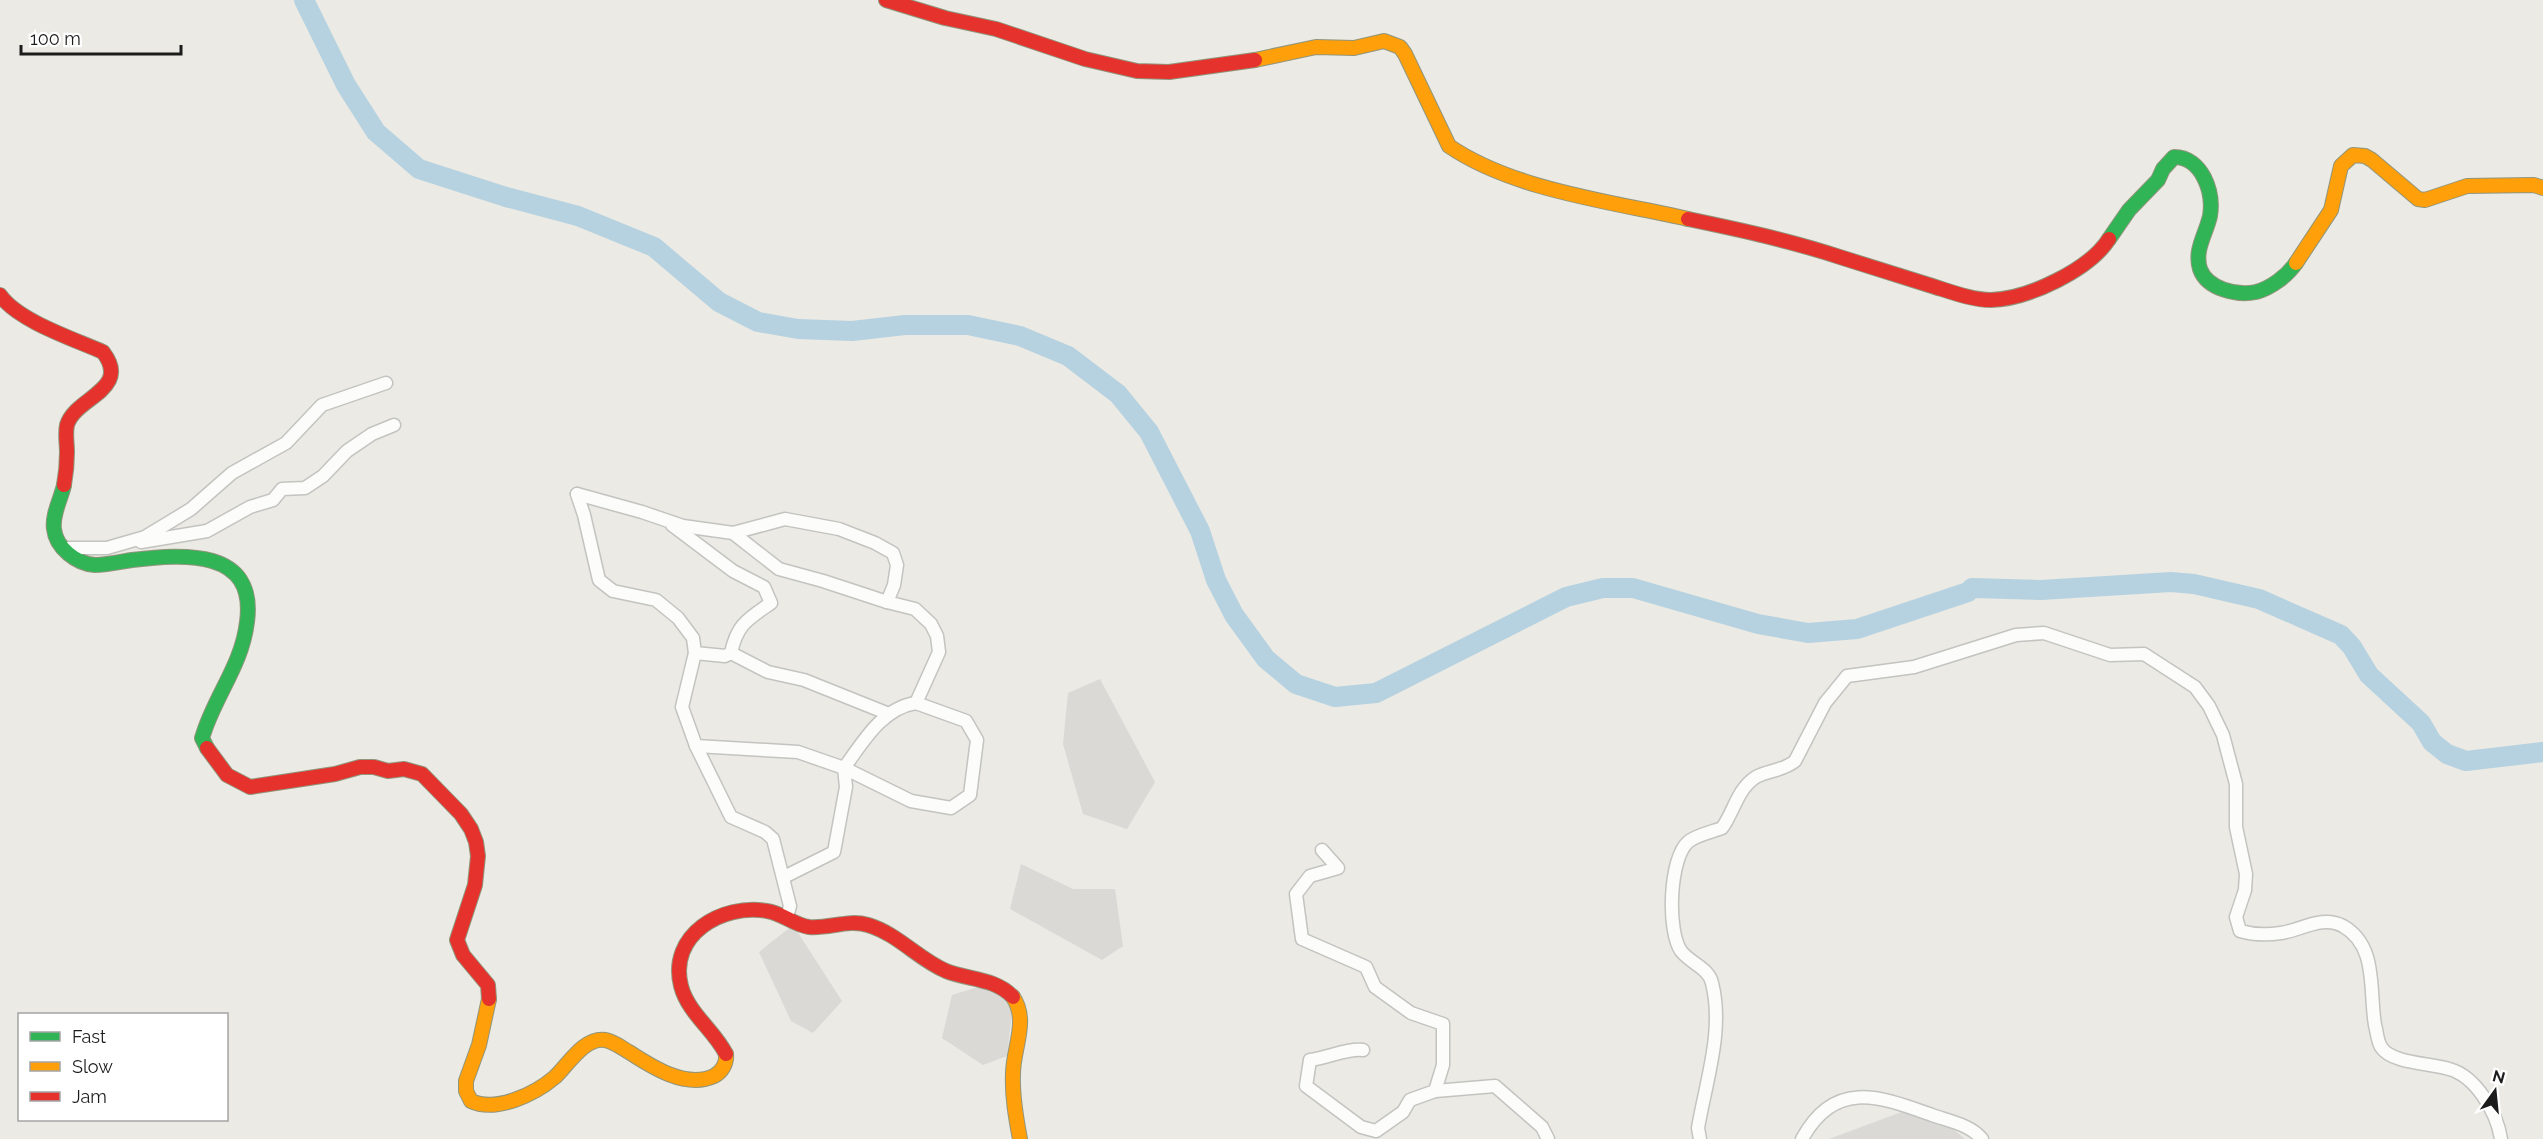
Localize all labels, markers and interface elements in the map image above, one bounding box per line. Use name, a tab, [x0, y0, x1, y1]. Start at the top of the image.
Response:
scale bar	[21, 18, 182, 56]
text: 100 m	[30, 28, 81, 49]
legend	[18, 1013, 228, 1121]
text: Fast	[72, 1026, 106, 1047]
text: Slow	[72, 1056, 113, 1077]
north arrow	[2465, 1061, 2525, 1121]
text: N	[2490, 1066, 2507, 1088]
text: Jam	[72, 1086, 107, 1107]

